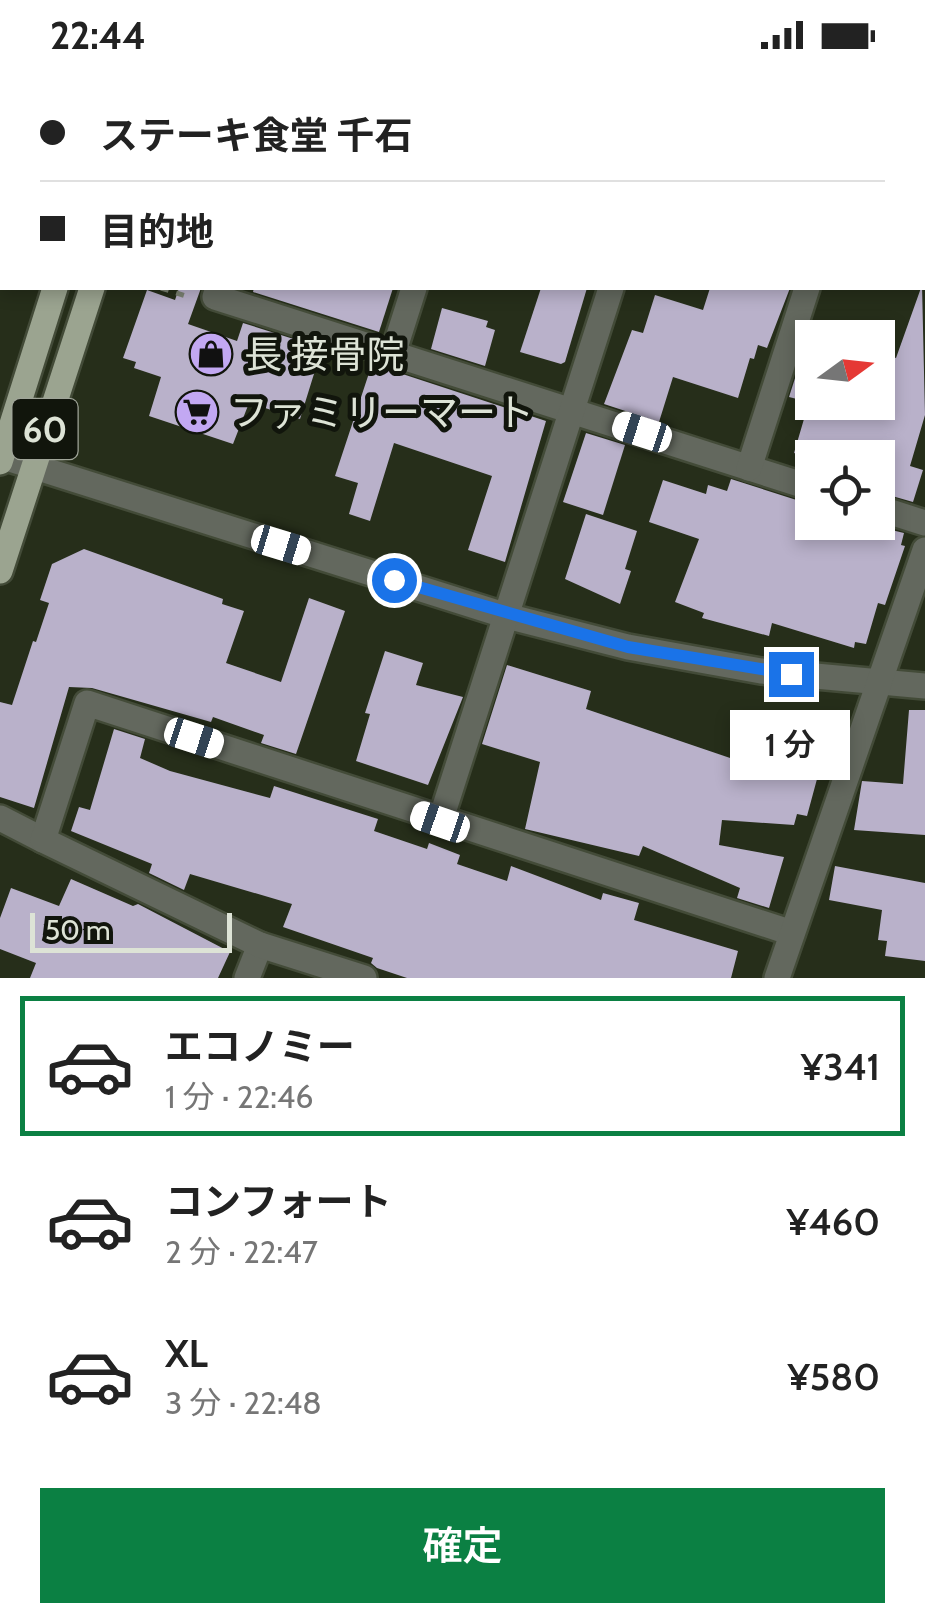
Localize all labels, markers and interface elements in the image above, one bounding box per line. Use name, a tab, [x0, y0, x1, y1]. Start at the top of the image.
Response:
text: 22:44	[50, 12, 146, 59]
text: ステーキ食堂 千石	[100, 112, 413, 159]
text: 目的地	[100, 208, 214, 255]
north arrow	[795, 320, 895, 420]
map controls	[795, 320, 895, 540]
shop icon: 長 接骨院	[188, 331, 234, 377]
place label: 長 接骨院	[244, 331, 405, 378]
supermarket icon: ファミリーマート	[174, 389, 220, 435]
place label: ファミリーマート	[230, 389, 534, 436]
road number: 60	[12, 399, 78, 459]
car	[609, 408, 675, 456]
button: locate	[795, 440, 895, 540]
car	[248, 522, 314, 568]
route start	[372, 558, 417, 603]
route end	[769, 652, 814, 697]
callout: 1 分	[731, 709, 851, 779]
car	[161, 714, 227, 762]
text: 1 分	[765, 725, 815, 764]
car	[407, 798, 473, 846]
scale bar	[30, 908, 232, 953]
text: 50 m	[45, 913, 111, 947]
icon: car	[45, 1021, 135, 1111]
text: エコノミー	[165, 1023, 355, 1070]
text: ¥341	[801, 1043, 880, 1090]
text: 1 分 · 22:46	[165, 1077, 314, 1116]
icon: car	[45, 1176, 135, 1266]
text: コンフォート	[165, 1178, 392, 1225]
text: ¥460	[786, 1198, 880, 1245]
text: 2 分 · 22:47	[165, 1232, 318, 1271]
text: XL	[165, 1330, 208, 1377]
icon: car	[45, 1331, 135, 1421]
text: ¥580	[787, 1353, 880, 1400]
text: 3 分 · 22:48	[165, 1383, 322, 1422]
button: 確定	[40, 1488, 885, 1603]

